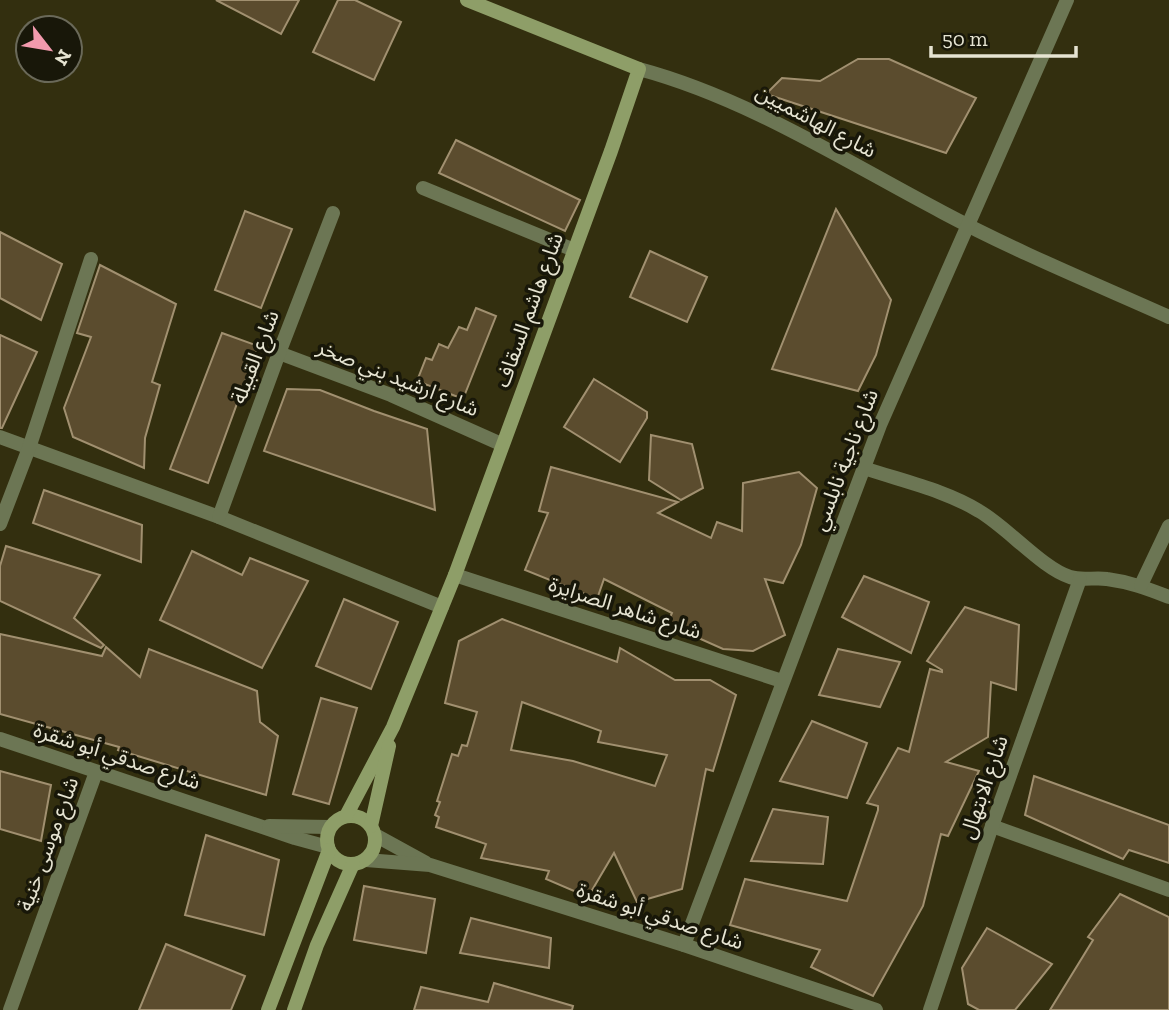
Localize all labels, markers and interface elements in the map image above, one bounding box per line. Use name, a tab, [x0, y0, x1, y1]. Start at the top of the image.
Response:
north arrow	[14, 14, 84, 84]
scale bar	[931, 14, 1076, 58]
text: 50 m	[942, 26, 988, 51]
text: N	[50, 45, 77, 70]
street label: شارع الهاشميين	[750, 78, 881, 165]
street label: شارع هاشم السقاف	[489, 229, 571, 391]
street label: شارع القبيلة	[225, 307, 287, 408]
street label: شارع ارشيد بني صخر	[312, 333, 482, 425]
street label: شارع ناجية نابلسي	[806, 385, 887, 536]
street label: شارع شاهر الصرايرة	[545, 571, 705, 647]
street label: شارع صدقي أبو شقرة	[30, 717, 204, 798]
street label: شارع الابتهال	[954, 732, 1016, 843]
street label: شارع موسى خنية	[12, 773, 86, 915]
street label: شارع صدقي أبو شقرة	[573, 877, 747, 958]

